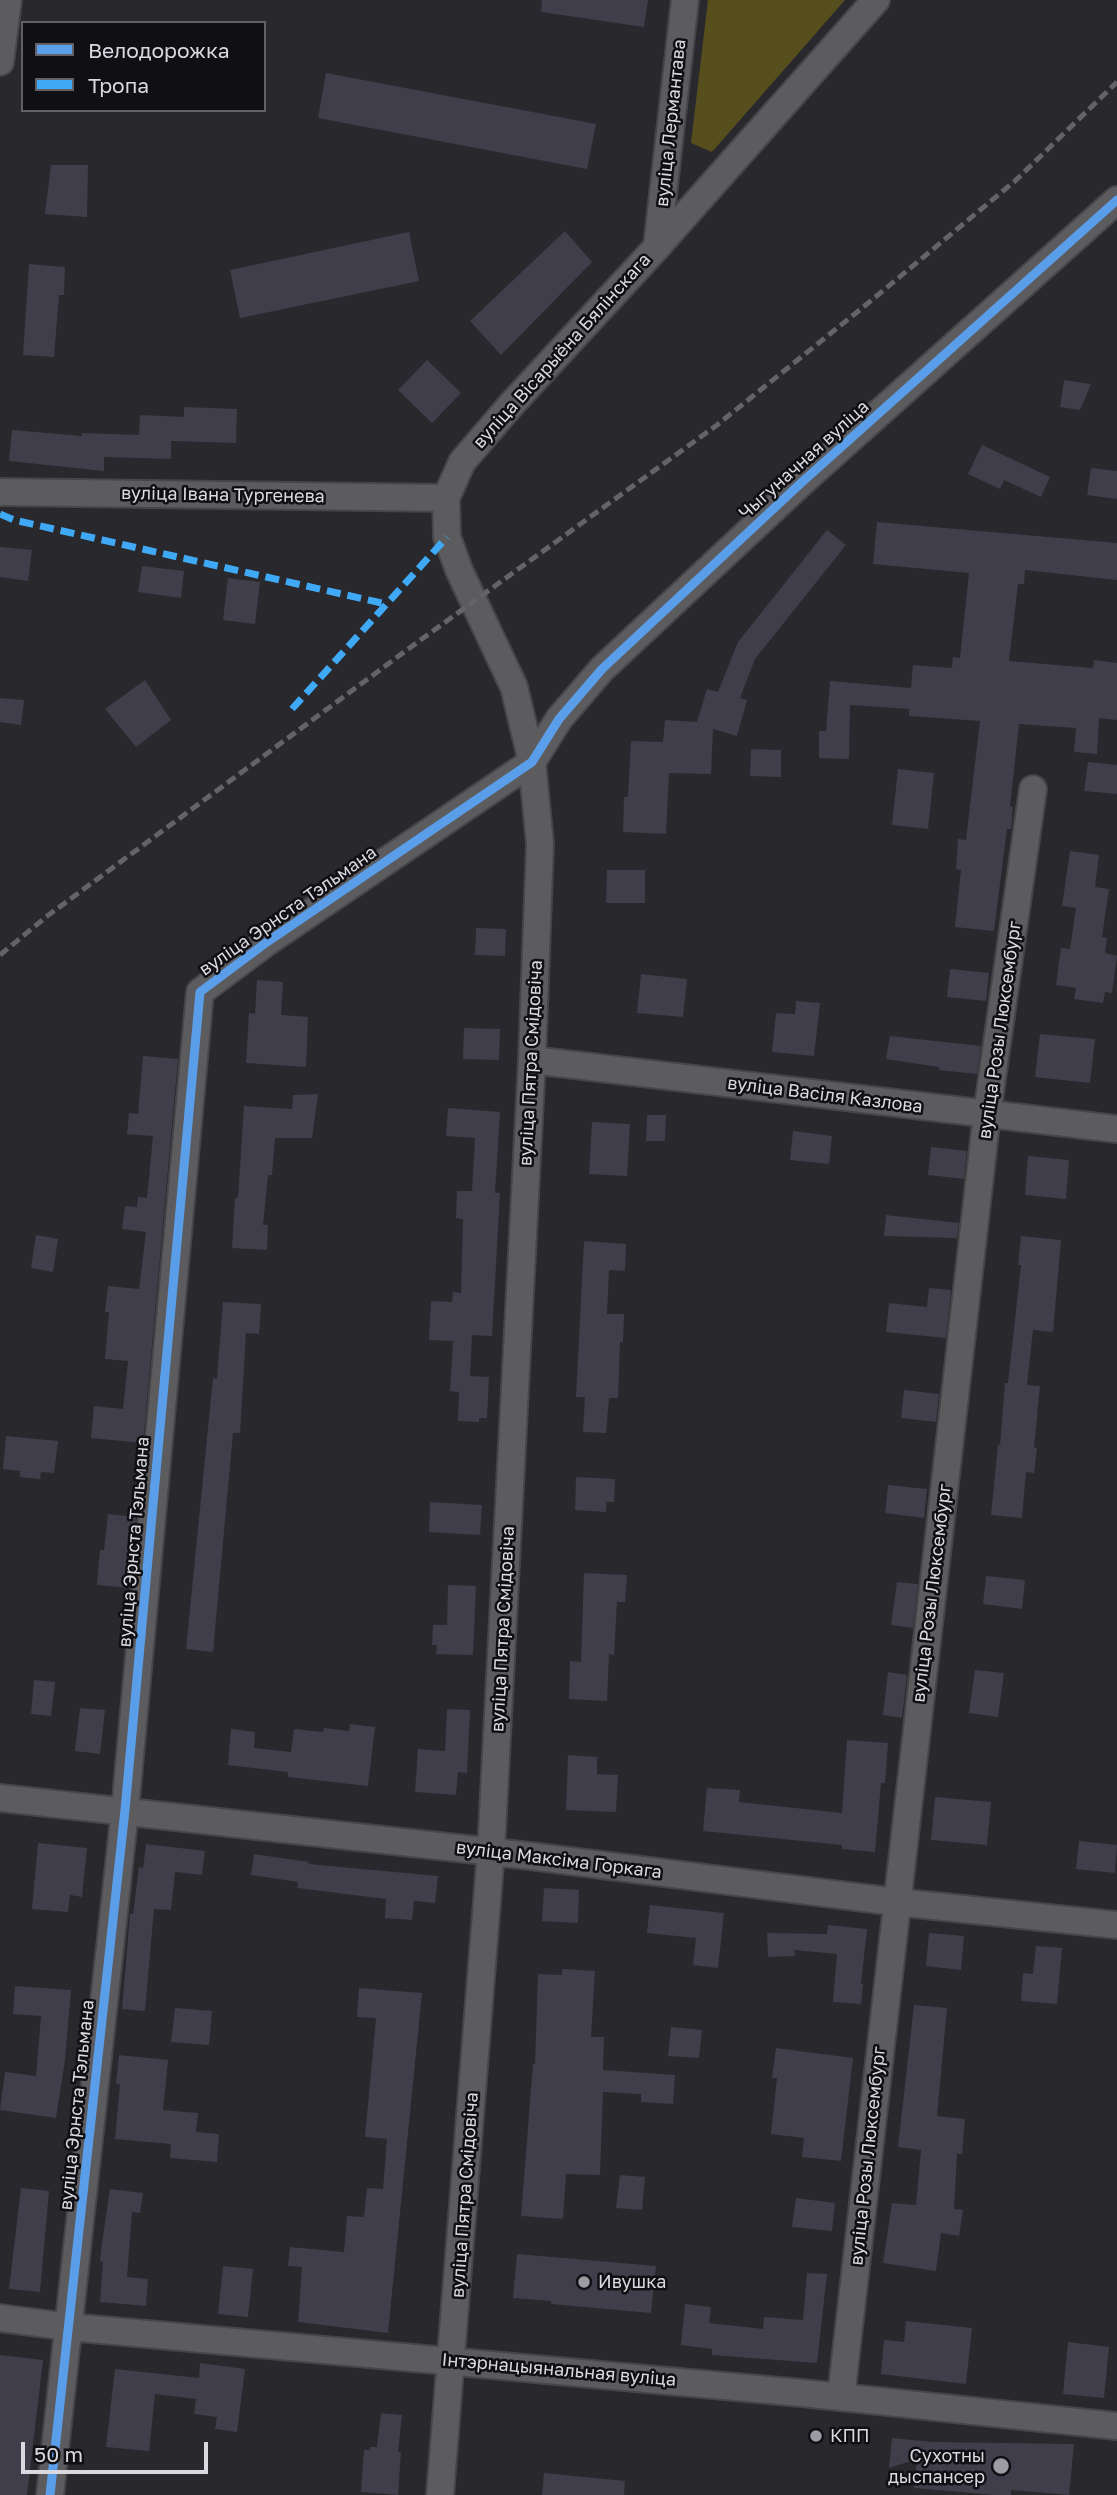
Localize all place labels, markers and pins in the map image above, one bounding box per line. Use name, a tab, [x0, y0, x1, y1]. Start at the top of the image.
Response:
place label: Ивушка	[598, 2271, 666, 2293]
marker: Ивушка	[576, 2274, 592, 2290]
place label: КПП	[830, 2425, 870, 2447]
marker: КПП	[808, 2428, 824, 2444]
place label: Сухотны дыспансер	[888, 2445, 985, 2488]
marker: Сухотны дыспансер	[991, 2456, 1011, 2476]

